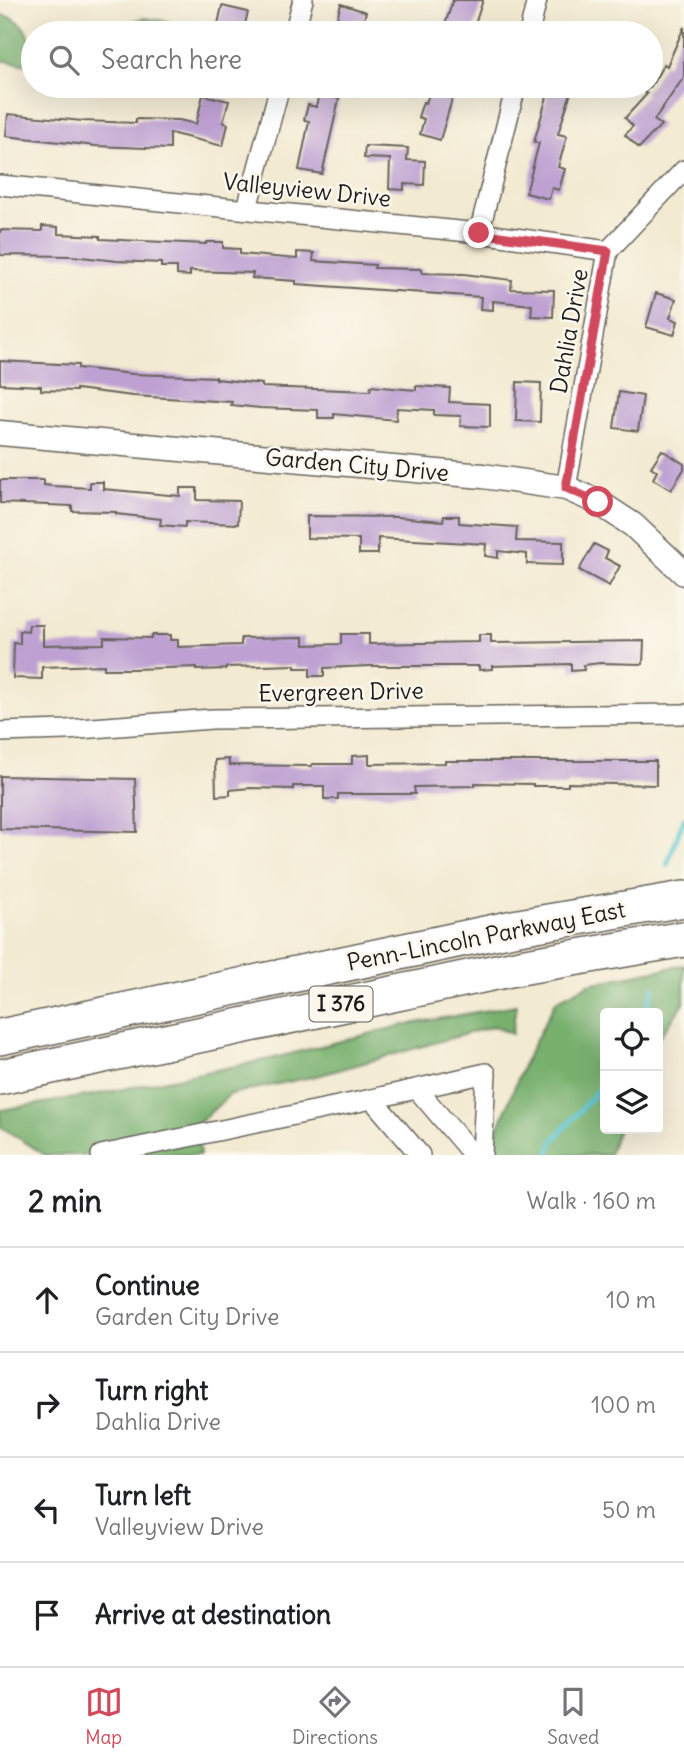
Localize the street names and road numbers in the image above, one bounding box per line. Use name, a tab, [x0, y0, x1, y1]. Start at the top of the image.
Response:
street label: Valleyview Drive	[222, 166, 393, 213]
street label: Dahlia Drive	[543, 266, 594, 395]
street label: Garden City Drive	[264, 442, 450, 487]
street label: Evergreen Drive	[258, 676, 424, 707]
street label: Penn-Lincoln Parkway East	[344, 894, 628, 977]
road number: I 376	[310, 986, 372, 1021]

